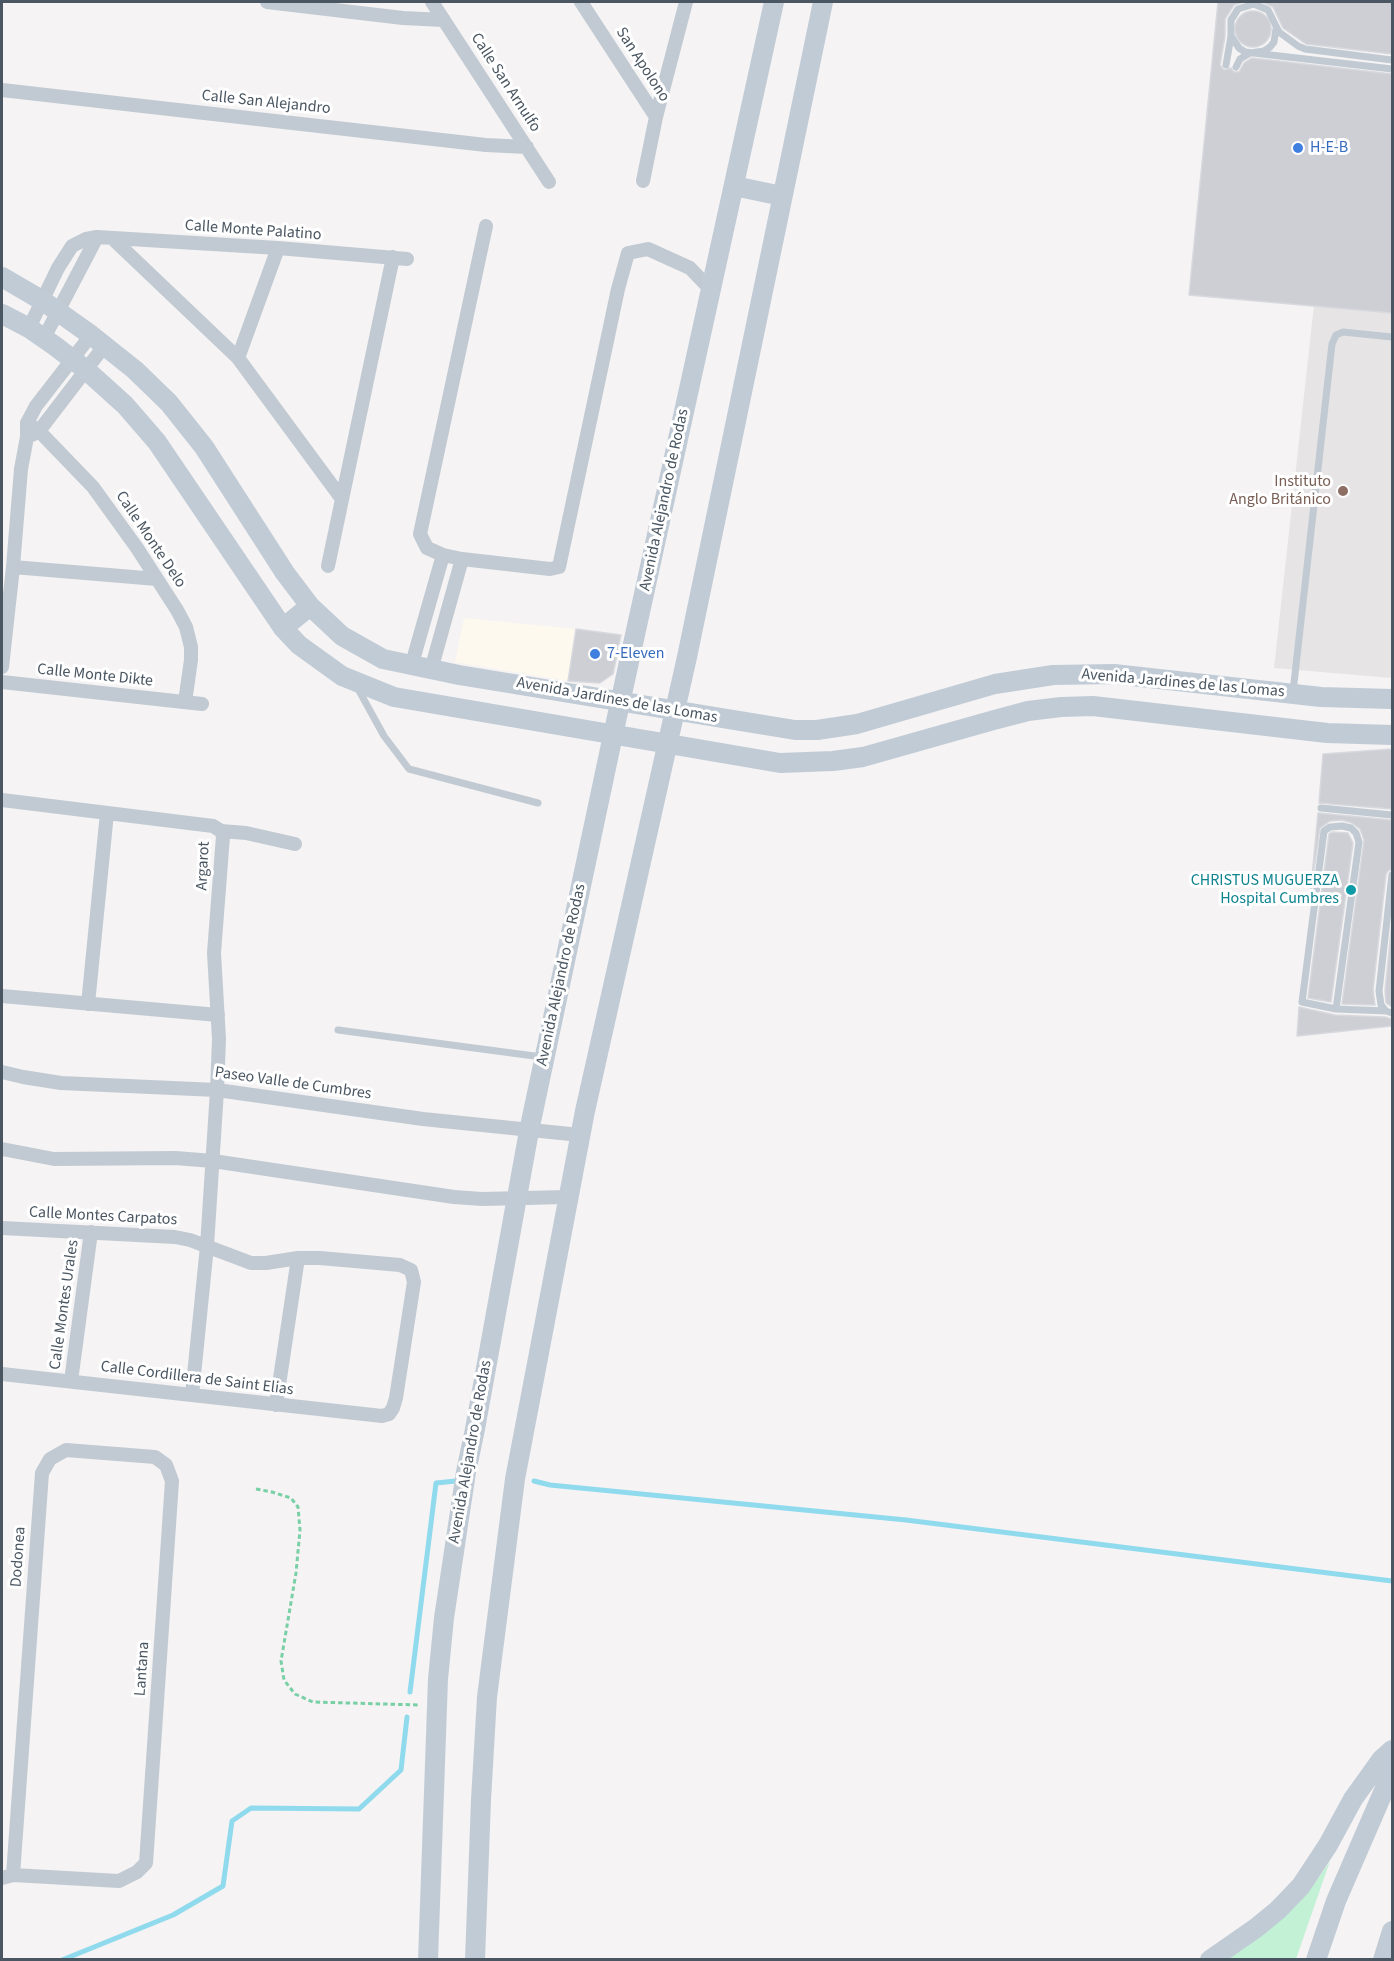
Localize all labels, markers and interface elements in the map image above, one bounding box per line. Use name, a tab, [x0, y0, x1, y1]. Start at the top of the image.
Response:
street label: San Apolono	[611, 24, 673, 106]
street label: Calle San Arnulfo	[466, 30, 544, 136]
street label: Calle San Alejandro	[201, 87, 331, 119]
place label: H-E-B	[1310, 138, 1348, 158]
marker: H-E-B	[1291, 141, 1305, 155]
street label: Calle Monte Palatino	[184, 217, 322, 245]
street label: Avenida Alejandro de Rodas	[636, 407, 694, 593]
place label: Instituto Anglo Británico	[1229, 472, 1331, 510]
marker: Instituto Anglo Británico	[1336, 484, 1350, 498]
street label: Calle Monte Delo	[111, 488, 189, 592]
place label: 7-Eleven	[607, 644, 665, 664]
marker: 7-Eleven	[588, 647, 602, 661]
street label: Calle Monte Dikte	[36, 660, 154, 692]
street label: Avenida Jardines de las Lomas	[1081, 666, 1285, 702]
street label: Avenida Jardines de las Lomas	[515, 674, 719, 728]
street label: Argarot	[193, 841, 215, 891]
place label: CHRISTUS MUGUERZA Hospital Cumbres	[1191, 871, 1339, 909]
street label: Avenida Alejandro de Rodas	[533, 882, 591, 1068]
marker: CHRISTUS MUGUERZA Hospital Cumbres	[1344, 883, 1358, 897]
street label: Paseo Valle de Cumbres	[213, 1063, 373, 1105]
street label: Calle Montes Carpatos	[28, 1204, 178, 1230]
street label: Calle Montes Urales	[46, 1239, 84, 1371]
street label: Calle Cordillera de Saint Elias	[99, 1358, 295, 1400]
street label: Avenida Alejandro de Rodas	[445, 1359, 497, 1545]
street label: Dodonea	[7, 1526, 31, 1588]
street label: Lantana	[132, 1641, 154, 1697]

